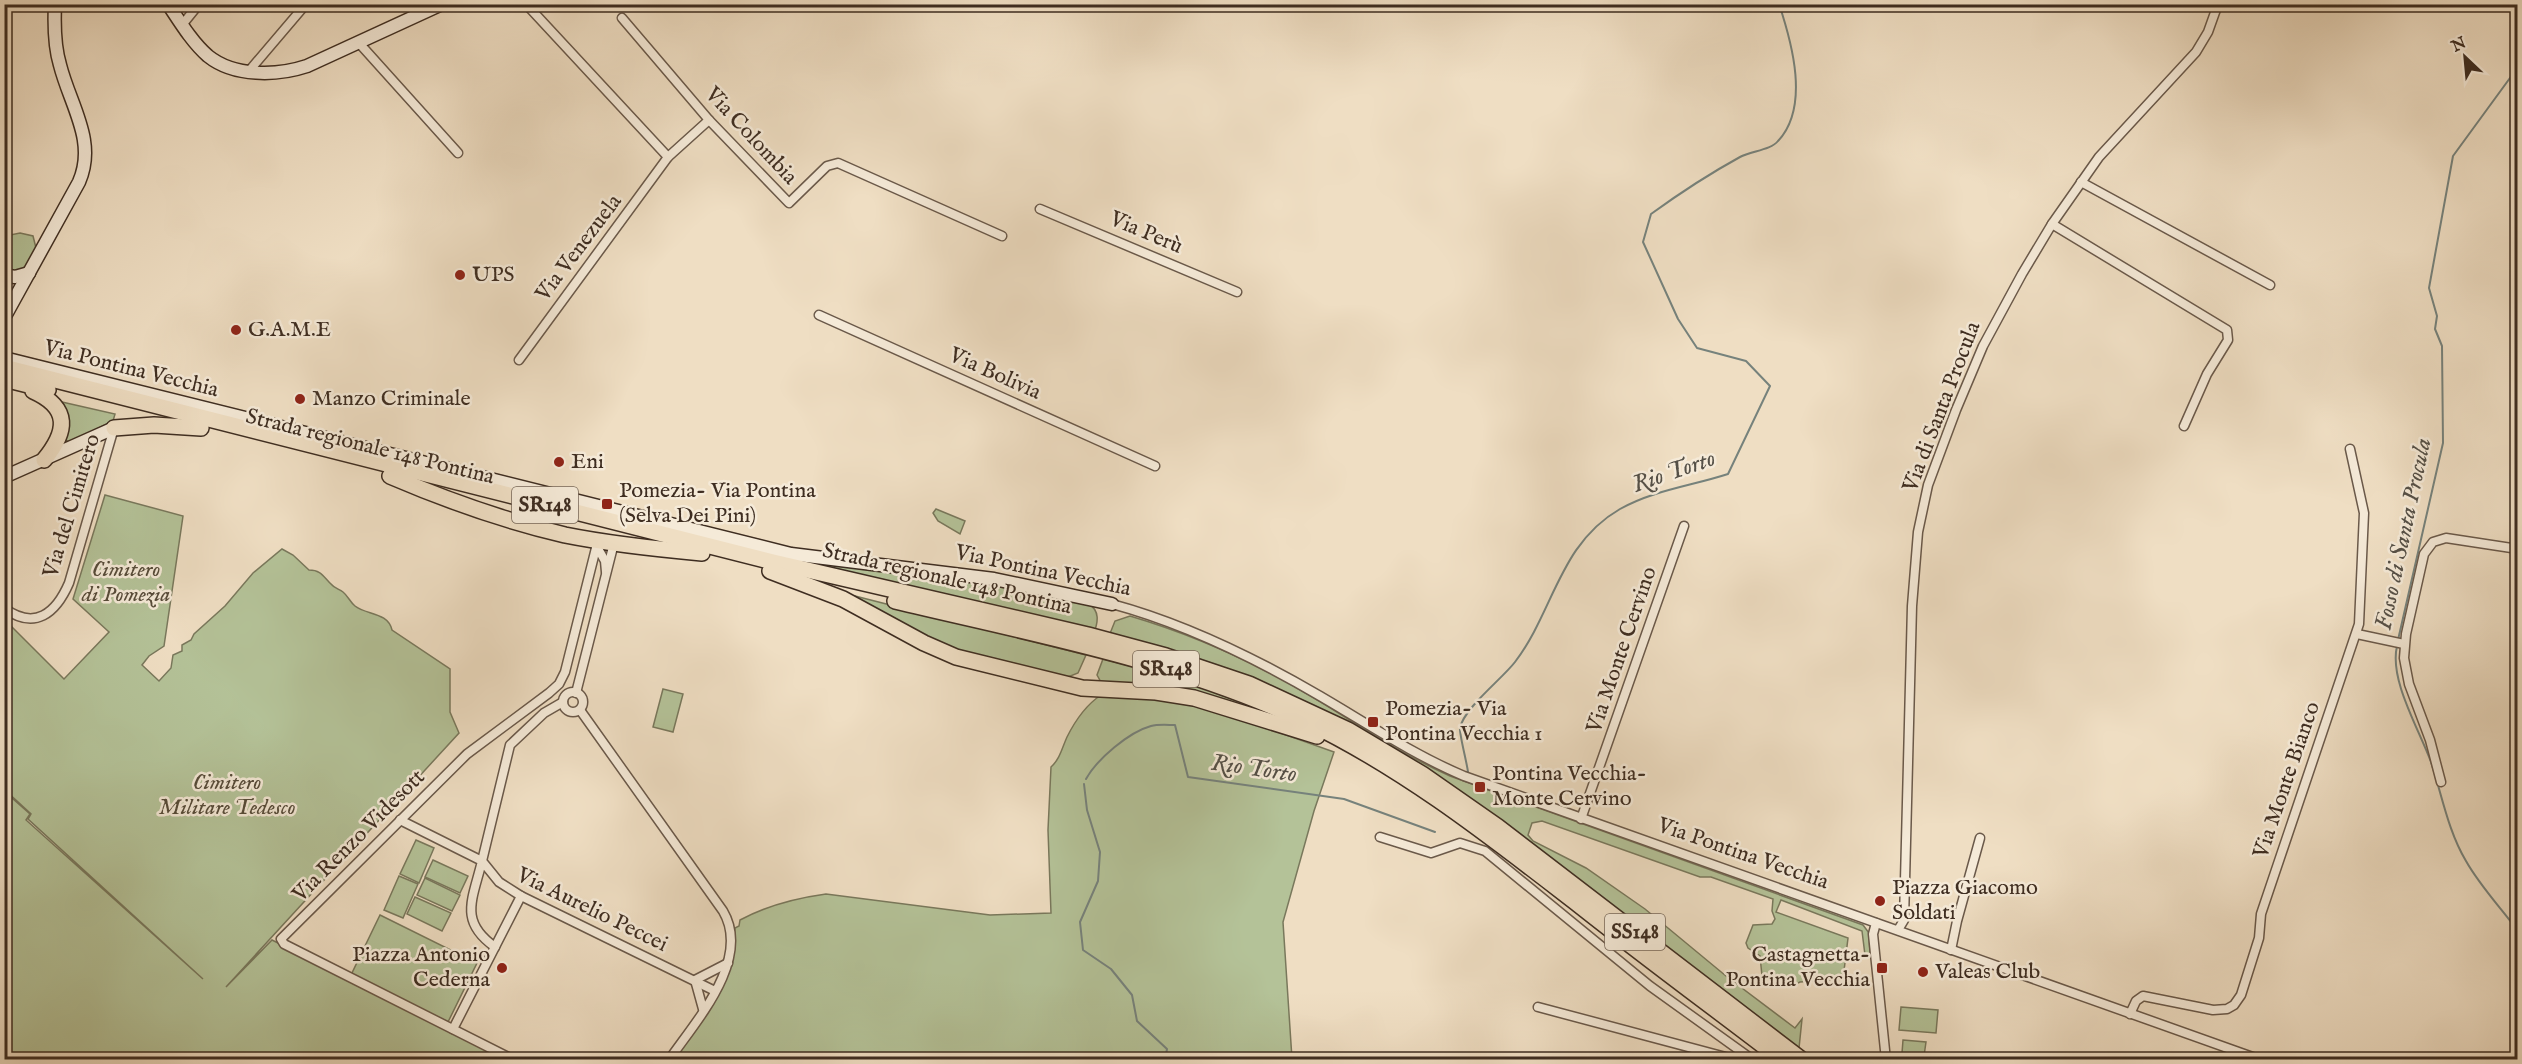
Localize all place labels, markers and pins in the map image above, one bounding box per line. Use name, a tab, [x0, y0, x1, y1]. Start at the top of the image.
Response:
place label: UPS	[472, 261, 515, 289]
marker: UPS	[453, 268, 467, 282]
place label: G.A.M.E	[248, 316, 331, 344]
marker: G.A.M.E	[229, 323, 243, 337]
place label: Manzo Criminale	[312, 385, 471, 413]
marker: Manzo Criminale	[293, 392, 307, 406]
place label: Eni	[571, 448, 604, 476]
marker: Eni	[552, 455, 566, 469]
place label: Pomezia- Via Pontina (Selva Dei Pini)	[619, 477, 816, 530]
marker: Pomezia- Via Pontina (Selva Dei Pini)	[600, 497, 614, 511]
place label: Pomezia- Via Pontina Vecchia 1	[1385, 695, 1543, 748]
marker: Pomezia- Via Pontina Vecchia 1	[1366, 715, 1380, 729]
place label: Pontina Vecchia- Monte Cervino	[1492, 760, 1647, 813]
marker: Pontina Vecchia- Monte Cervino	[1473, 780, 1487, 794]
place label: Piazza Giacomo Soldati	[1892, 874, 2038, 927]
marker: Piazza Giacomo Soldati	[1873, 894, 1887, 908]
place label: Piazza Antonio Cederna	[352, 941, 490, 994]
place label: Castagnetta- Pontina Vecchia	[1725, 941, 1870, 994]
place label: Valeas Club	[1934, 958, 2041, 986]
marker: Piazza Antonio Cederna	[495, 961, 509, 975]
marker: Castagnetta- Pontina Vecchia	[1875, 961, 1889, 975]
marker: Valeas Club	[1916, 965, 1930, 979]

